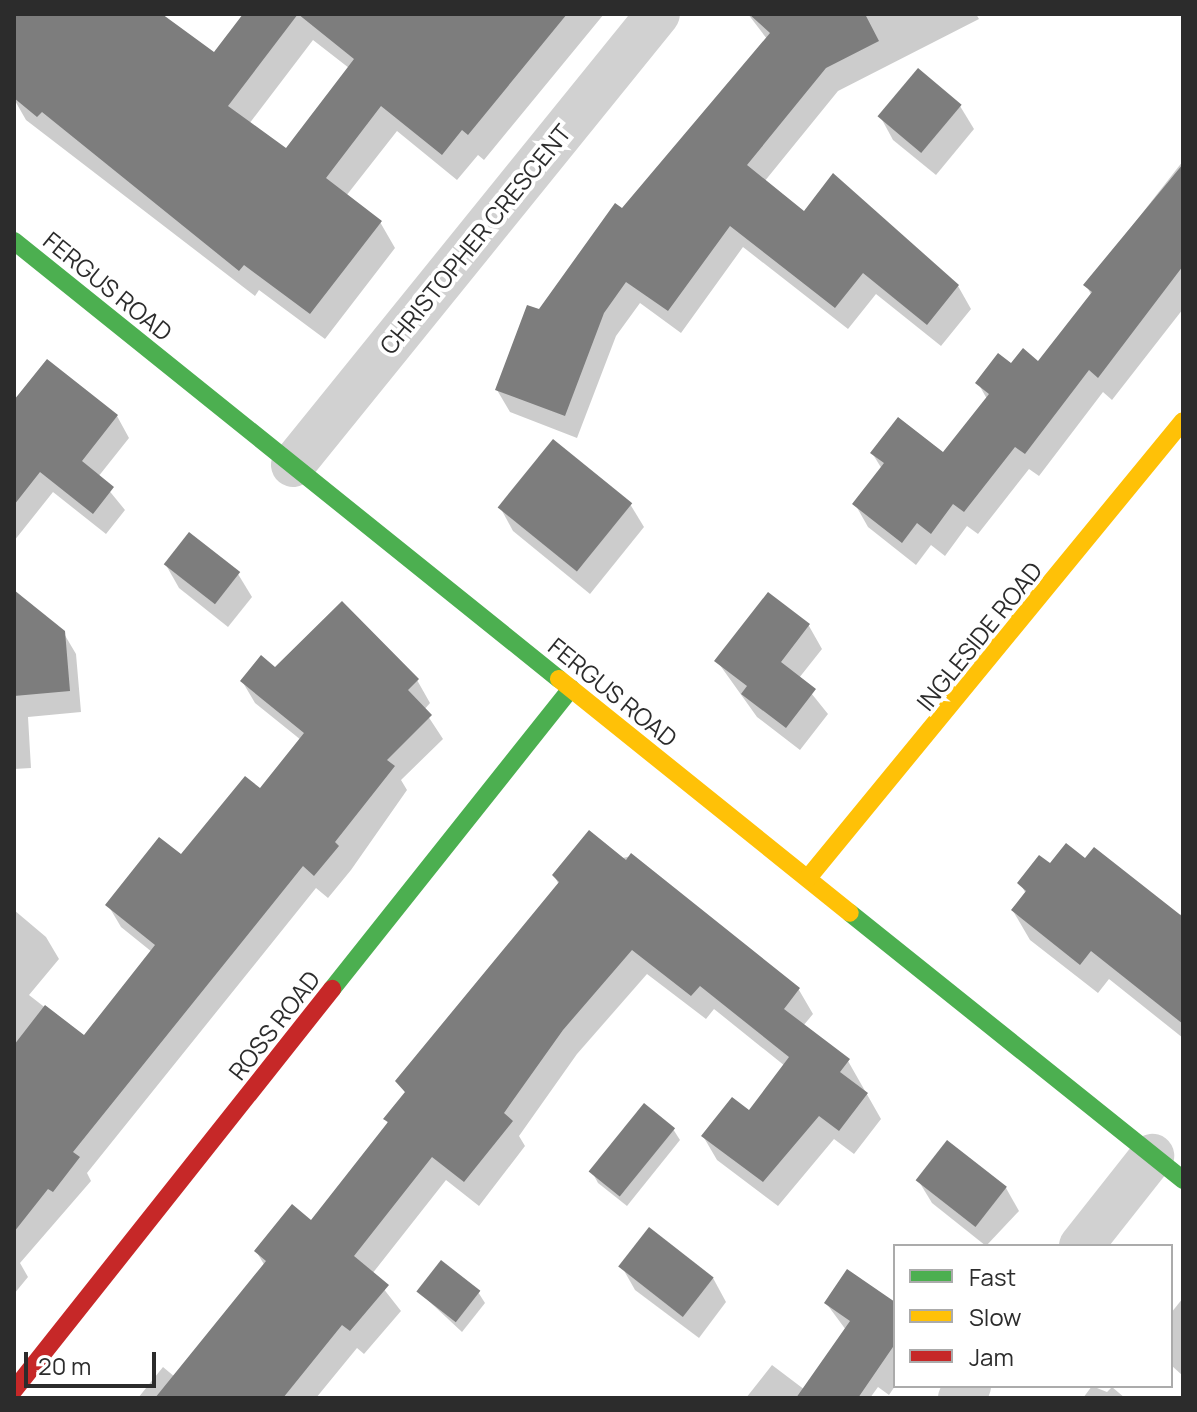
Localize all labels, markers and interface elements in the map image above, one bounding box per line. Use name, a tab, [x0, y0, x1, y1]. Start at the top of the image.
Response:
street label: CHRISTOPHER CRESCENT	[373, 118, 577, 360]
street label: FERGUS ROAD	[38, 225, 178, 347]
street label: INGLESIDE ROAD	[910, 556, 1048, 716]
street label: FERGUS ROAD	[543, 631, 683, 753]
street label: ROSS ROAD	[222, 965, 326, 1085]
legend	[893, 1244, 1173, 1388]
text: Fast	[969, 1260, 1016, 1293]
text: Slow	[969, 1300, 1022, 1333]
scale bar	[28, 1336, 160, 1386]
text: Jam	[969, 1340, 1014, 1373]
text: 20 m	[38, 1349, 91, 1382]

